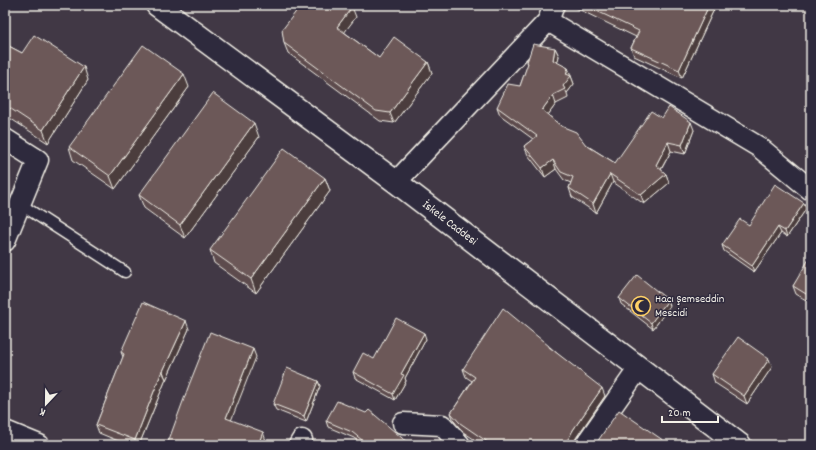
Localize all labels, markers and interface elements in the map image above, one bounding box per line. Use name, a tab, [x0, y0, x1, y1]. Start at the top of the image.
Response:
street label: İskele Caddesi	[419, 197, 481, 250]
place label: Hacı Şemseddin Mescidi	[655, 291, 725, 322]
mosque icon: Hacı Şemseddin Mescidi	[630, 295, 652, 317]
north arrow	[26, 384, 66, 424]
scale bar	[662, 398, 718, 424]
text: K	[38, 403, 48, 420]
text: 20 m	[668, 405, 691, 422]

